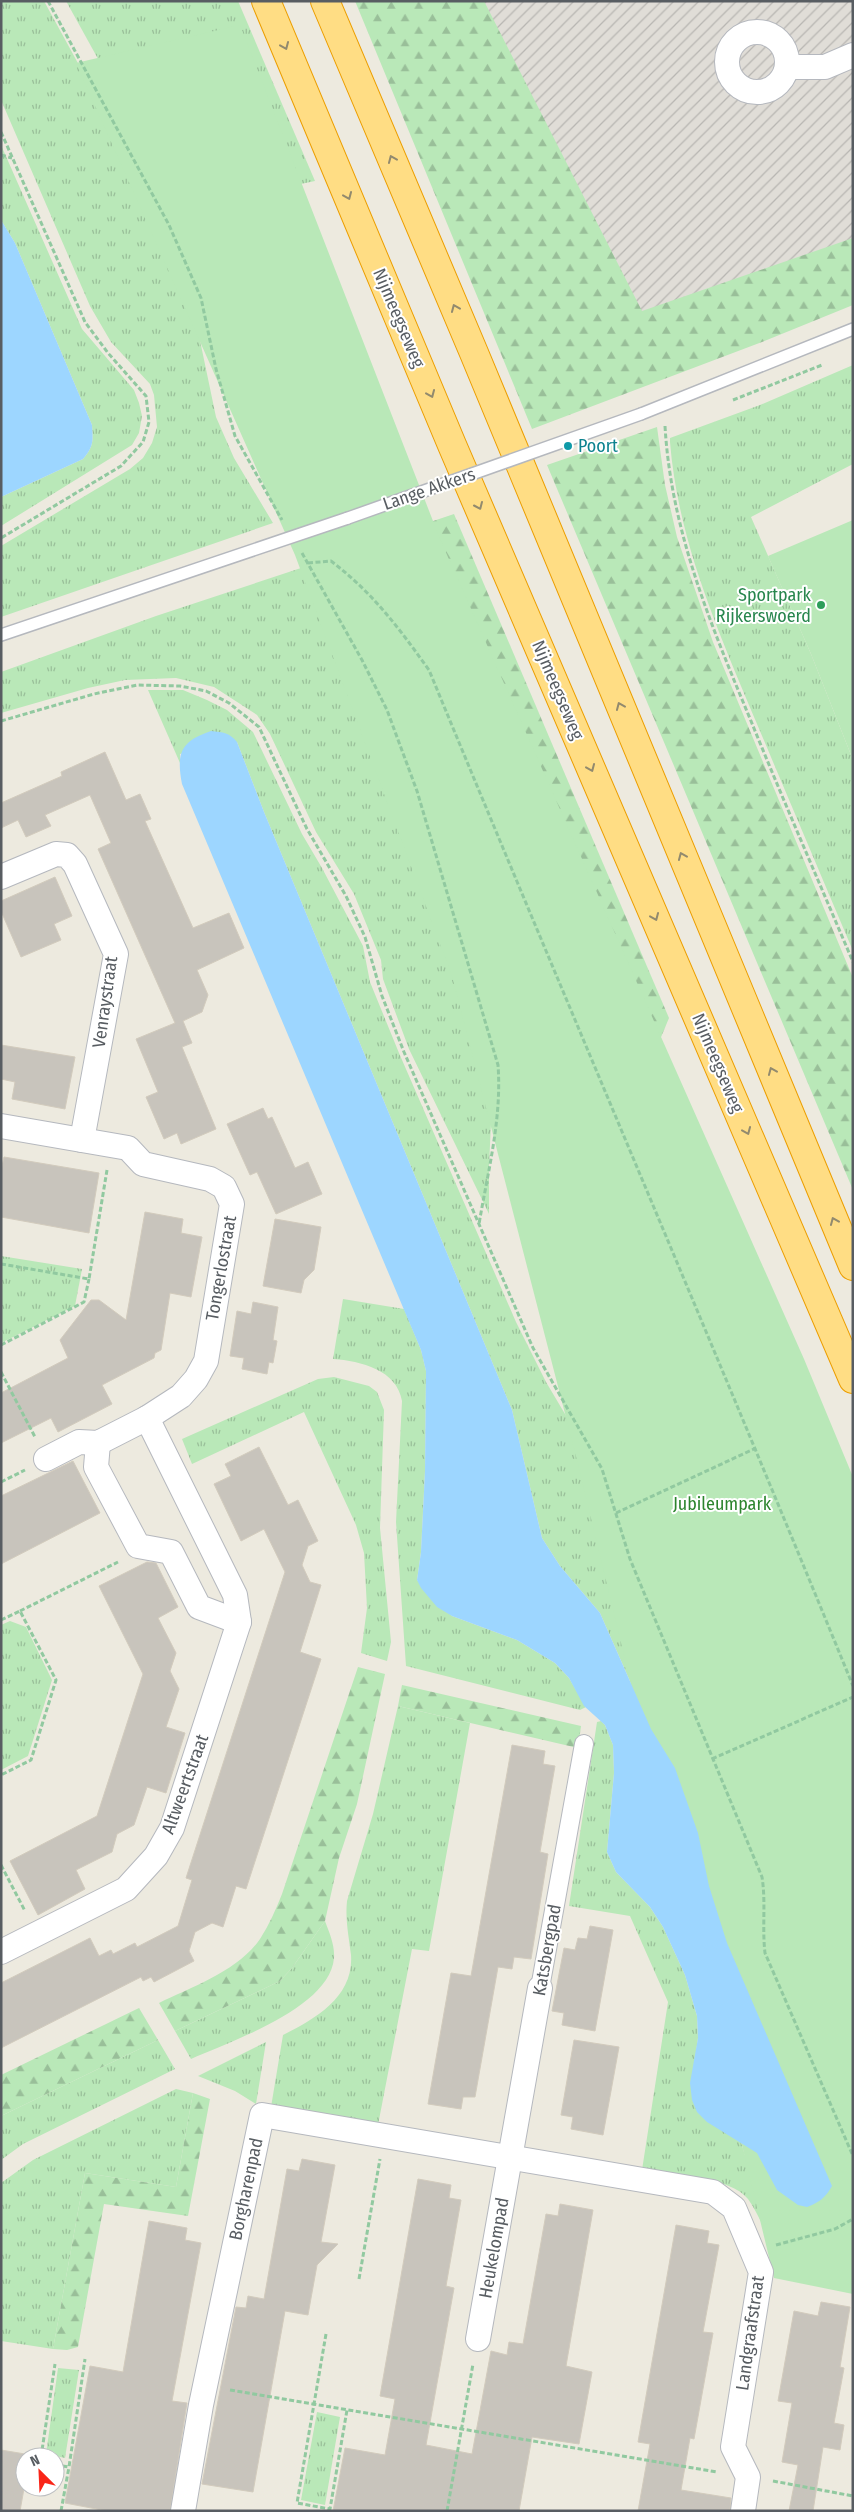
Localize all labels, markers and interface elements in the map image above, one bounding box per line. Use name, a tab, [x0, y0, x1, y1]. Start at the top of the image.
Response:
one-way arrow	[279, 41, 290, 50]
one-way arrow	[387, 155, 398, 164]
one-way arrow	[342, 191, 352, 200]
street label: Nijmeegseweg	[368, 265, 430, 371]
one-way arrow	[451, 304, 462, 313]
one-way arrow	[425, 389, 435, 398]
place label: Poort	[578, 435, 618, 457]
marker: Poort	[562, 440, 574, 452]
street label: Lange Akkers	[380, 463, 478, 515]
one-way arrow	[473, 501, 484, 510]
place label: Sportpark Rijkerswoerd	[716, 584, 812, 627]
marker: Sportpark Rijkerswoerd	[815, 599, 827, 611]
street label: Nijmeegseweg	[527, 637, 589, 743]
one-way arrow	[615, 702, 626, 711]
one-way arrow	[585, 763, 596, 772]
one-way arrow	[678, 852, 689, 861]
one-way arrow	[649, 912, 660, 921]
street label: Venraystraat	[88, 955, 122, 1049]
street label: Nijmeegseweg	[687, 1010, 749, 1116]
one-way arrow	[767, 1067, 778, 1076]
one-way arrow	[740, 1126, 751, 1135]
street label: Tongerlostraat	[201, 1214, 241, 1322]
one-way arrow	[830, 1217, 840, 1226]
park label: Jubileumpark	[673, 1493, 772, 1515]
street label: Altweertstraat	[157, 1731, 213, 1837]
street label: Katsbergpad	[528, 1902, 566, 1998]
street label: Borgharenpad	[224, 2136, 268, 2242]
street label: Heukelompad	[474, 2196, 514, 2300]
street label: Landgraafstraat	[731, 2274, 769, 2392]
north arrow	[15, 2447, 65, 2497]
text: N	[28, 2451, 42, 2470]

